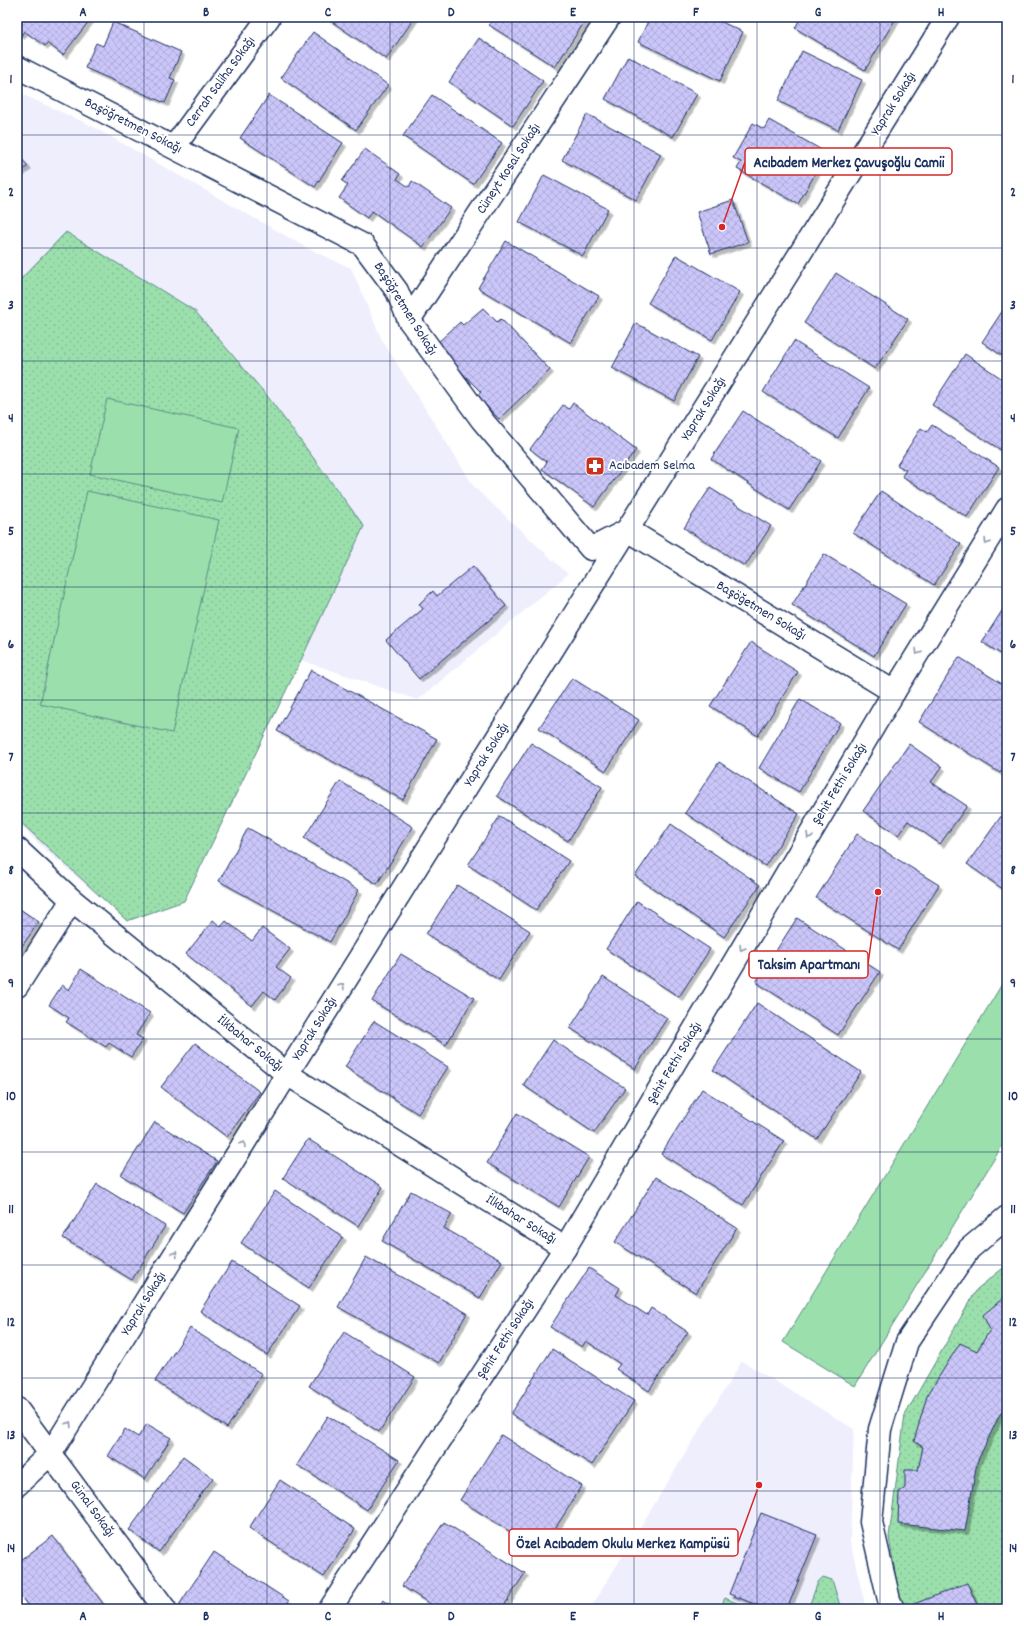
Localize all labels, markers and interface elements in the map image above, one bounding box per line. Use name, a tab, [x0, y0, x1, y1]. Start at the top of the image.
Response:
text: A	[79, 4, 87, 23]
text: B	[203, 4, 209, 23]
text: C	[325, 4, 332, 23]
text: D	[448, 4, 455, 23]
text: E	[570, 4, 577, 23]
text: F	[693, 4, 699, 23]
text: G	[815, 4, 822, 23]
text: H	[938, 4, 945, 23]
street label: Cerrah Saliha Sokağı	[181, 32, 261, 132]
street label: Yaprak Sokağı	[866, 68, 922, 140]
text: 1	[10, 71, 13, 90]
text: 1	[1012, 71, 1015, 90]
street label: Başöğretmen Sokağı	[81, 93, 185, 159]
street label: Cüneyt Kosal Sokağı	[472, 120, 546, 218]
callout: Acıbadem Merkez Çavuşoğlu Camii	[745, 148, 952, 175]
text: Acıbadem Merkez Çavuşoğlu Camii	[754, 153, 945, 175]
text: 2	[8, 184, 14, 203]
text: 2	[1010, 184, 1016, 203]
street label: Başöğretmen Sokağı	[368, 258, 442, 360]
text: 3	[8, 297, 14, 316]
text: 3	[1010, 297, 1016, 316]
street label: Yaprak Sokağı	[676, 373, 732, 445]
text: 4	[8, 410, 14, 429]
text: 4	[1010, 410, 1016, 429]
pharmacy icon: Acıbadem Selma	[584, 455, 606, 477]
place label: Acıbadem Selma	[609, 456, 695, 476]
text: 5	[8, 523, 14, 542]
text: 5	[1010, 523, 1016, 542]
one-way arrow	[984, 538, 991, 545]
street label: Başöğetmen Sokağı	[712, 576, 810, 646]
text: 6	[8, 636, 15, 655]
text: 6	[1010, 636, 1017, 655]
one-way arrow	[916, 648, 923, 655]
street label: Yaprak Sokağı	[459, 719, 515, 791]
street label: Şehit Fethi Sokağı	[808, 739, 872, 829]
text: 7	[9, 749, 14, 768]
text: 7	[1011, 749, 1016, 768]
one-way arrow	[806, 832, 813, 839]
text: 8	[8, 862, 14, 881]
text: 8	[1010, 862, 1016, 881]
one-way arrow	[740, 944, 747, 951]
callout: Taksim Apartmanı	[749, 951, 868, 978]
text: Taksim Apartmanı	[758, 955, 860, 977]
text: 9	[8, 975, 14, 994]
text: 9	[1010, 975, 1016, 994]
one-way arrow	[337, 983, 345, 990]
street label: Yaprak Sokağı	[287, 993, 343, 1065]
street label: İlkbahar Sokağı	[212, 1011, 288, 1077]
street label: Şehit Fethi Sokağı	[643, 1018, 707, 1108]
text: 10	[6, 1088, 16, 1107]
text: 10	[1008, 1088, 1018, 1107]
one-way arrow	[239, 1141, 246, 1148]
street label: İlkbahar Sokağı	[482, 1190, 560, 1250]
text: 11	[8, 1201, 14, 1220]
text: 11	[1010, 1201, 1016, 1220]
one-way arrow	[170, 1251, 177, 1258]
street label: Yaprak Sokağı	[116, 1268, 172, 1340]
street label: Şehit Fethi Sokağı	[472, 1295, 540, 1383]
text: 12	[7, 1314, 16, 1333]
text: 12	[1009, 1314, 1018, 1333]
one-way arrow	[65, 1421, 72, 1428]
text: 13	[7, 1427, 16, 1446]
text: 13	[1009, 1427, 1018, 1446]
street label: Günal Sokağı	[64, 1476, 120, 1542]
callout: Özel Acıbadem Okulu Merkez Kampüsü	[509, 1529, 738, 1556]
text: Özel Acıbadem Okulu Merkez Kampüsü	[516, 1534, 730, 1556]
text: 14	[7, 1540, 15, 1559]
text: 14	[1009, 1540, 1017, 1559]
text: A	[79, 1608, 87, 1626]
text: B	[203, 1608, 209, 1626]
text: C	[325, 1608, 332, 1626]
text: D	[448, 1608, 455, 1626]
text: E	[570, 1608, 577, 1626]
text: F	[693, 1608, 699, 1626]
text: G	[815, 1608, 822, 1626]
text: H	[938, 1608, 945, 1626]

